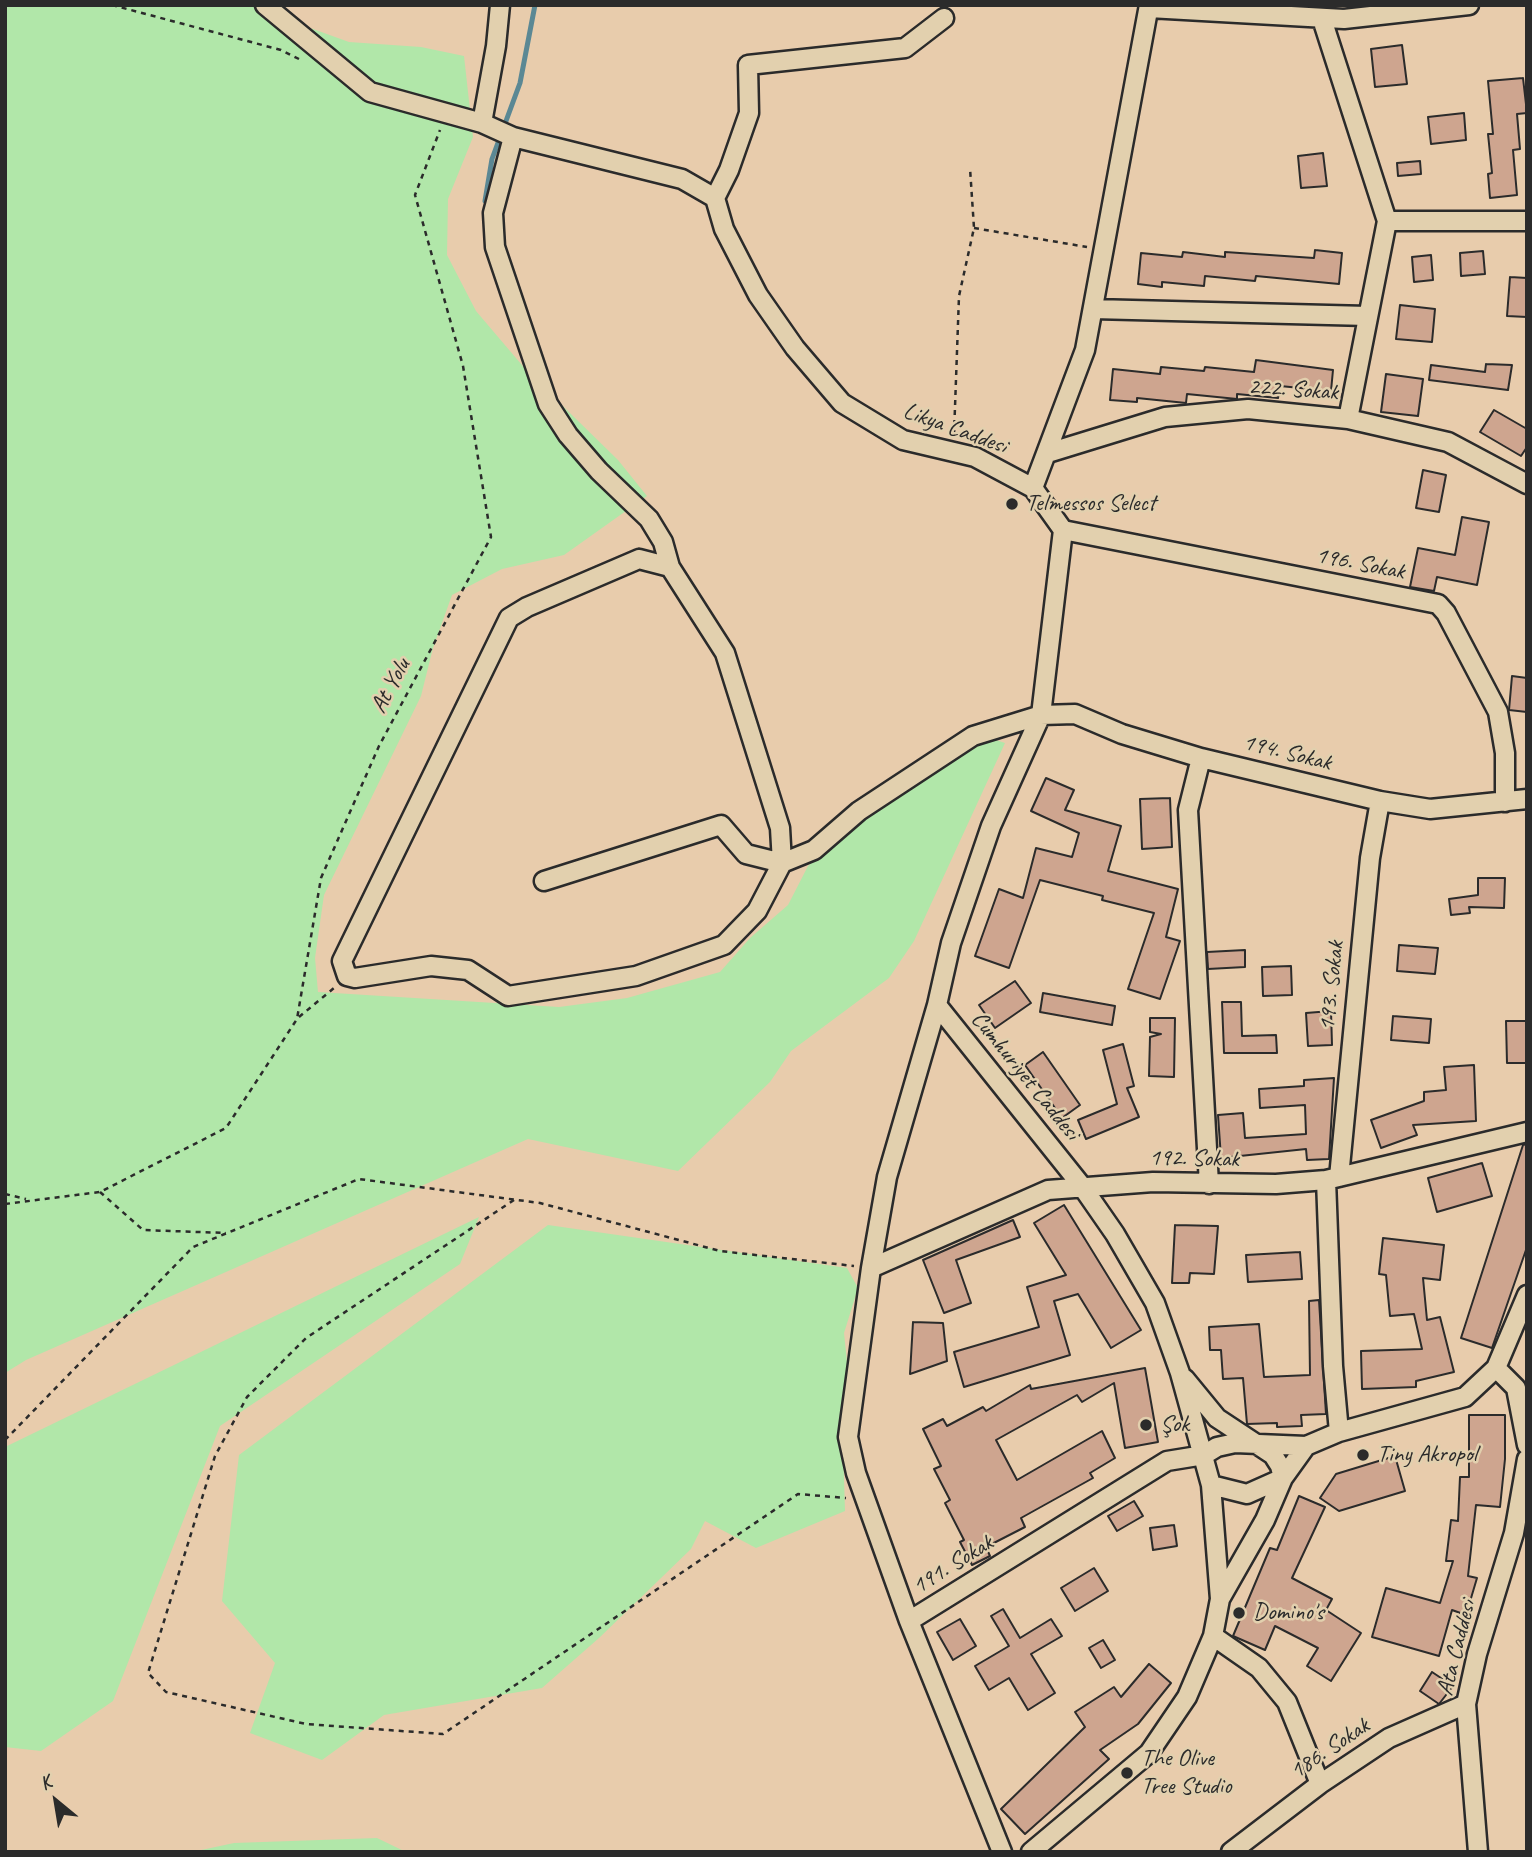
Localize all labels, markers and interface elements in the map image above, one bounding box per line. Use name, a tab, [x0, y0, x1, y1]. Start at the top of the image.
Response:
street label: 222. Sokak	[1247, 372, 1339, 408]
street label: Likya Caddesi	[899, 397, 1011, 461]
place label: Telmessos Select	[1026, 490, 1156, 518]
marker: Telmessos Select	[1004, 496, 1020, 512]
street label: 196. Sokak	[1313, 541, 1407, 587]
street label: At Yolu	[365, 654, 417, 718]
street label: 194. Sokak	[1240, 728, 1334, 778]
street label: 193. Sokak	[1313, 940, 1351, 1032]
street label: Cumhuriyet Caddesi	[964, 1006, 1086, 1146]
street label: 192. Sokak	[1149, 1144, 1239, 1174]
place label: Şok	[1160, 1411, 1189, 1439]
marker: Şok	[1138, 1417, 1154, 1433]
place label: Tiny Akropol	[1377, 1441, 1477, 1469]
marker: Tiny Akropol	[1355, 1447, 1371, 1463]
street label: 191. Sokak	[907, 1529, 999, 1601]
street label: Ata Caddesi	[1431, 1597, 1483, 1699]
place label: Domino's	[1253, 1599, 1324, 1627]
marker: Domino's	[1231, 1605, 1247, 1621]
street label: 186. Sokak	[1285, 1712, 1375, 1786]
place label: The Olive Tree Studio	[1141, 1745, 1231, 1801]
marker: The Olive Tree Studio	[1119, 1765, 1135, 1781]
north arrow	[21, 1766, 91, 1836]
text: K	[35, 1770, 56, 1796]

